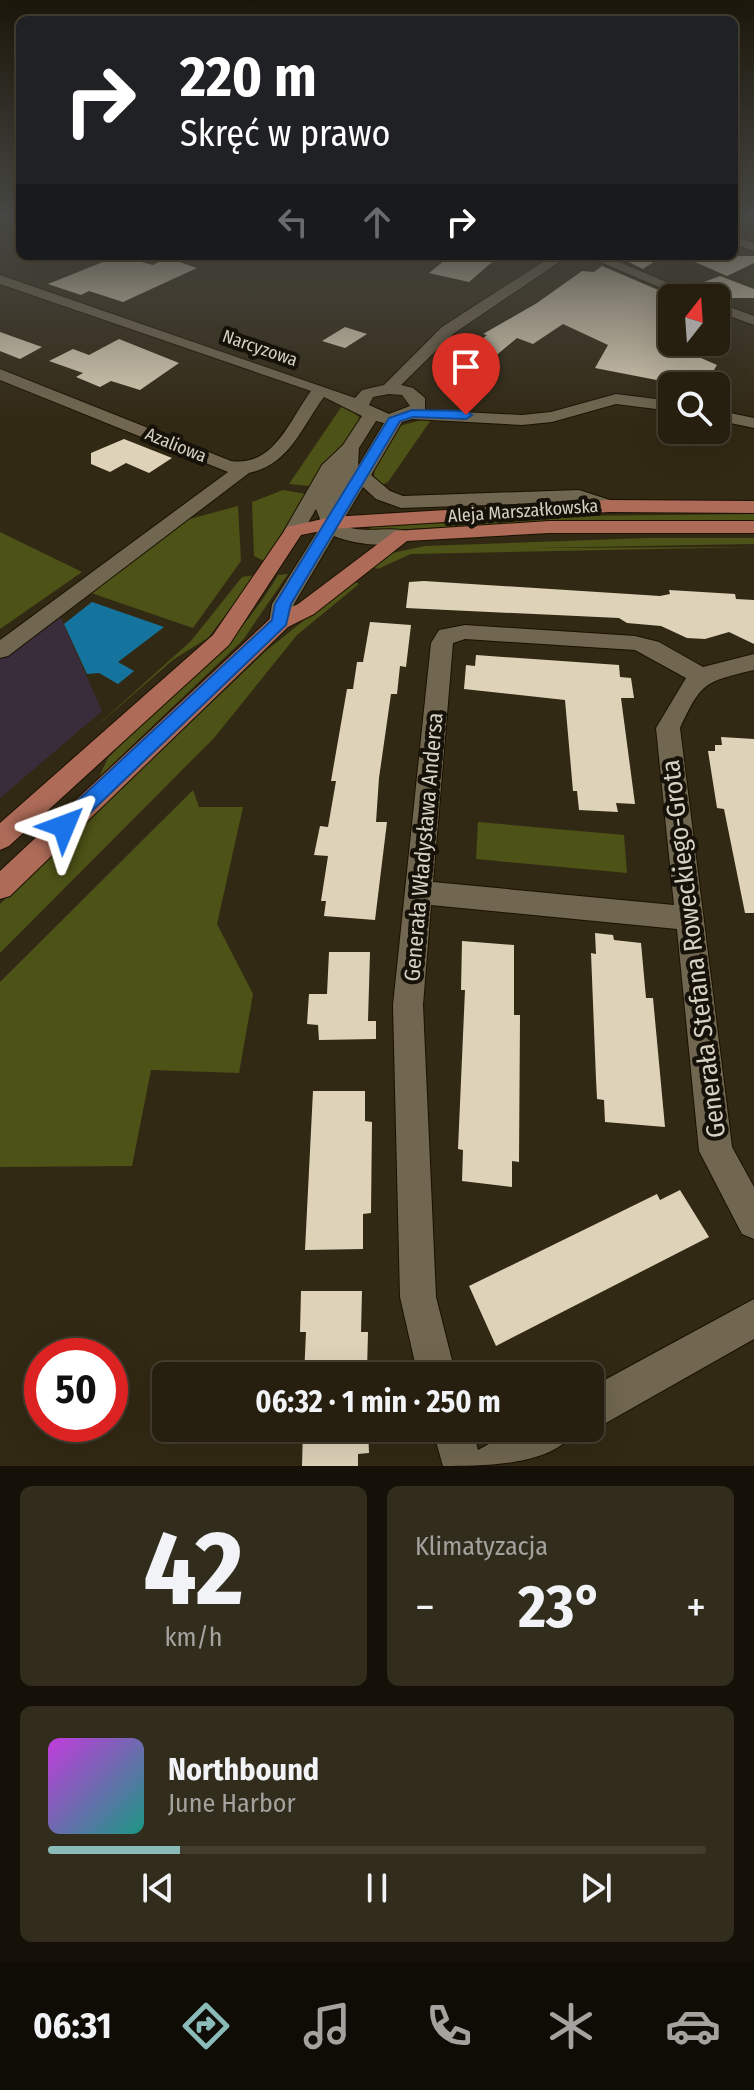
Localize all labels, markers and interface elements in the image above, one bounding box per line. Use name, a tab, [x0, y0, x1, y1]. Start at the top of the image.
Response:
text: 220 m	[180, 44, 317, 111]
icon: right	[48, 48, 152, 152]
text: Skręć w prawo	[180, 112, 390, 156]
icon: left	[271, 200, 315, 244]
icon: ahead	[355, 200, 399, 244]
icon: right	[439, 200, 483, 244]
north arrow	[658, 284, 730, 356]
map controls	[658, 284, 730, 444]
street label: Narcyzowa	[219, 325, 301, 371]
pin	[432, 333, 500, 415]
icon: arrive	[444, 345, 488, 389]
button: search	[658, 372, 730, 444]
street label: Azaliowa	[142, 423, 210, 467]
street label: Aleja Marszałkowska	[447, 495, 599, 527]
street label: Generała Władysława Andersa	[398, 711, 449, 983]
street label: Generała Stefana Roweckiego-Grota	[655, 758, 732, 1140]
position arrow	[22, 784, 106, 868]
speed limit sign: 50	[24, 1338, 128, 1442]
text: 06:32 · 1 min · 250 m	[255, 1384, 501, 1420]
text: 42	[143, 1507, 244, 1632]
text: Klimatyzacja	[415, 1531, 548, 1562]
text: 23°	[518, 1571, 603, 1643]
text: −	[415, 1581, 435, 1634]
text: +	[686, 1581, 706, 1634]
text: km/h	[165, 1622, 222, 1653]
text: Northbound	[168, 1752, 319, 1788]
text: June Harbor	[168, 1788, 296, 1819]
icon: previous	[136, 1866, 180, 1910]
icon: pause	[355, 1866, 399, 1910]
icon: next	[574, 1866, 618, 1910]
icon: directions	[178, 1998, 234, 2054]
icon: music	[299, 1998, 355, 2054]
icon: phone	[421, 1998, 477, 2054]
icon: climate	[543, 1998, 599, 2054]
icon: car	[665, 1998, 721, 2054]
text: 06:31	[33, 2004, 112, 2048]

